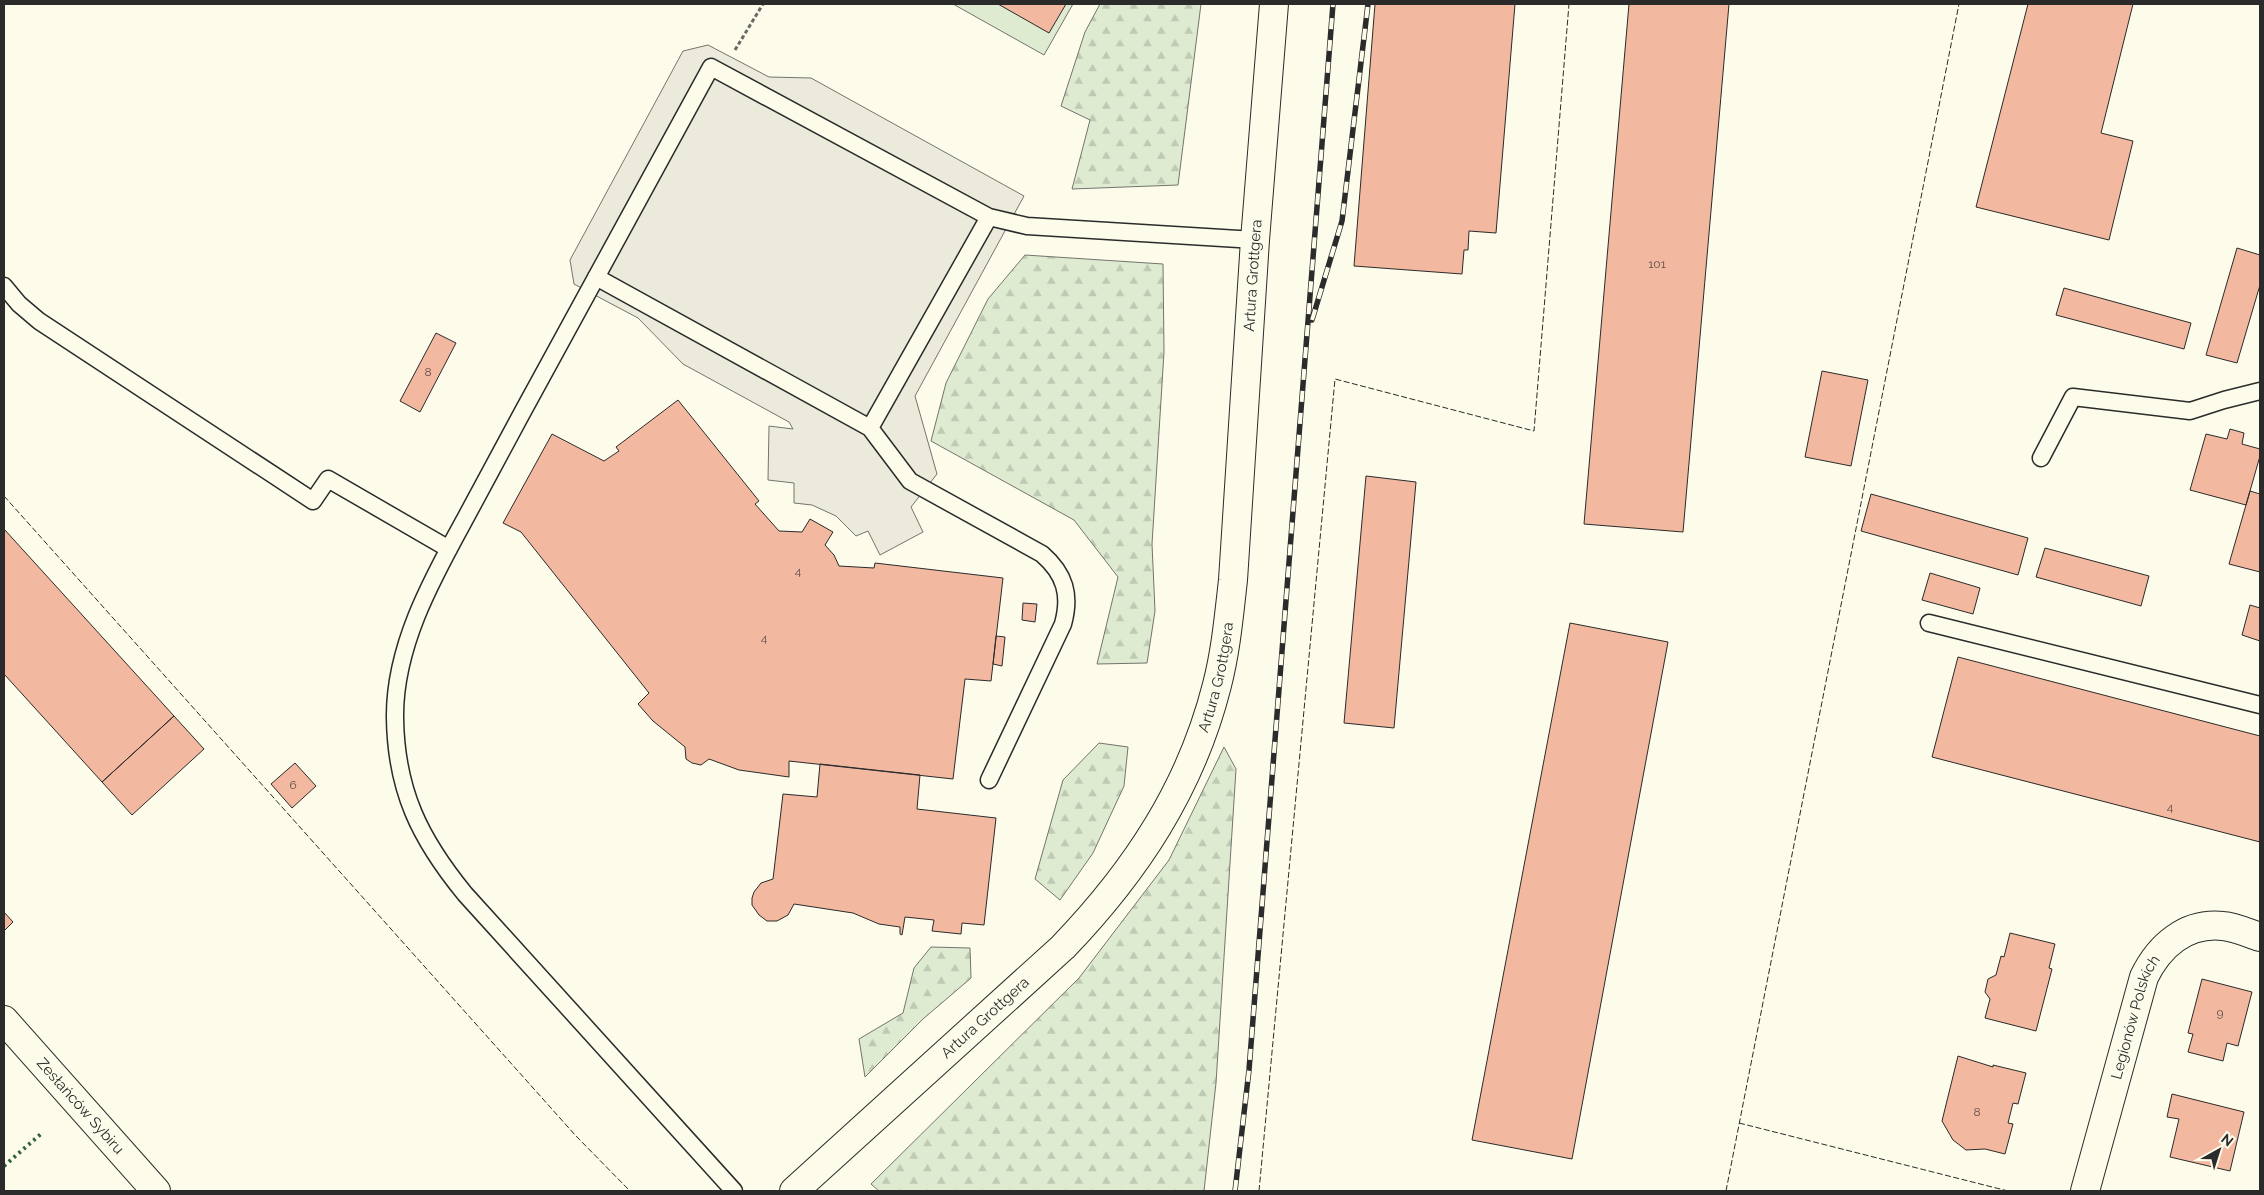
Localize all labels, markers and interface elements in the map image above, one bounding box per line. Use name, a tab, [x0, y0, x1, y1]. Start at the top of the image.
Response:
street label: Artura Grottgera	[1240, 219, 1266, 332]
house number: 101	[1648, 257, 1666, 271]
house number: 8	[424, 365, 432, 379]
house number: 4	[795, 564, 802, 578]
street label: Artura Grottgera	[1194, 621, 1237, 735]
house number: 4	[761, 631, 768, 645]
house number: 6	[289, 778, 297, 792]
house number: 4	[2167, 800, 2174, 814]
street label: Legionów Polskich	[2107, 951, 2164, 1081]
street label: Artura Grottgera	[937, 973, 1033, 1062]
house number: 9	[2216, 1006, 2224, 1020]
street label: Zesłańców Sybiru	[33, 1054, 128, 1158]
house number: 8	[1973, 1105, 1981, 1119]
north arrow	[2194, 1125, 2244, 1175]
text: N	[2218, 1130, 2236, 1149]

